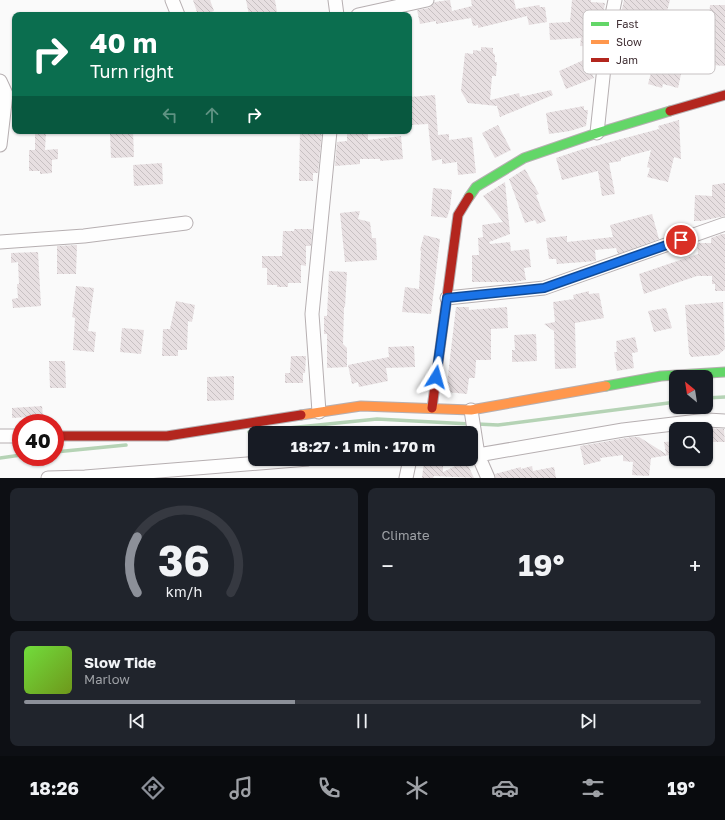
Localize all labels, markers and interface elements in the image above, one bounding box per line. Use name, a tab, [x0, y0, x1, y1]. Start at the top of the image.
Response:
legend	[583, 10, 715, 74]
text: Fast	[616, 17, 639, 30]
text: 40 m	[90, 26, 157, 59]
icon: right	[24, 28, 76, 80]
text: Slow	[616, 35, 642, 48]
text: Jam	[616, 53, 638, 66]
text: Turn right	[90, 60, 174, 82]
icon: left	[159, 104, 181, 126]
icon: ahead	[201, 104, 223, 126]
icon: right	[243, 104, 265, 126]
pin	[664, 223, 698, 257]
icon: arrive	[670, 229, 692, 251]
position arrow	[415, 356, 457, 398]
north arrow	[669, 370, 713, 414]
map controls	[669, 370, 713, 466]
speed limit sign: 40	[12, 414, 64, 466]
button: search	[669, 422, 713, 466]
text: 18:27 · 1 min · 170 m	[291, 437, 435, 455]
text: Climate	[382, 527, 429, 543]
text: 36	[158, 534, 210, 584]
text: 19°	[518, 547, 564, 583]
text: −	[382, 552, 394, 579]
text: +	[689, 552, 701, 579]
text: km/h	[166, 582, 202, 599]
text: Slow Tide	[84, 653, 156, 671]
text: Marlow	[84, 671, 130, 687]
icon: previous	[126, 710, 148, 732]
icon: pause	[351, 710, 373, 732]
icon: next	[577, 710, 599, 732]
icon: directions	[139, 774, 167, 802]
icon: music	[227, 774, 255, 802]
icon: phone	[315, 774, 343, 802]
icon: climate	[403, 774, 431, 802]
icon: car	[491, 774, 519, 802]
icon: filters	[579, 774, 607, 802]
text: 18:26	[30, 777, 79, 799]
text: 19°	[667, 777, 695, 799]

